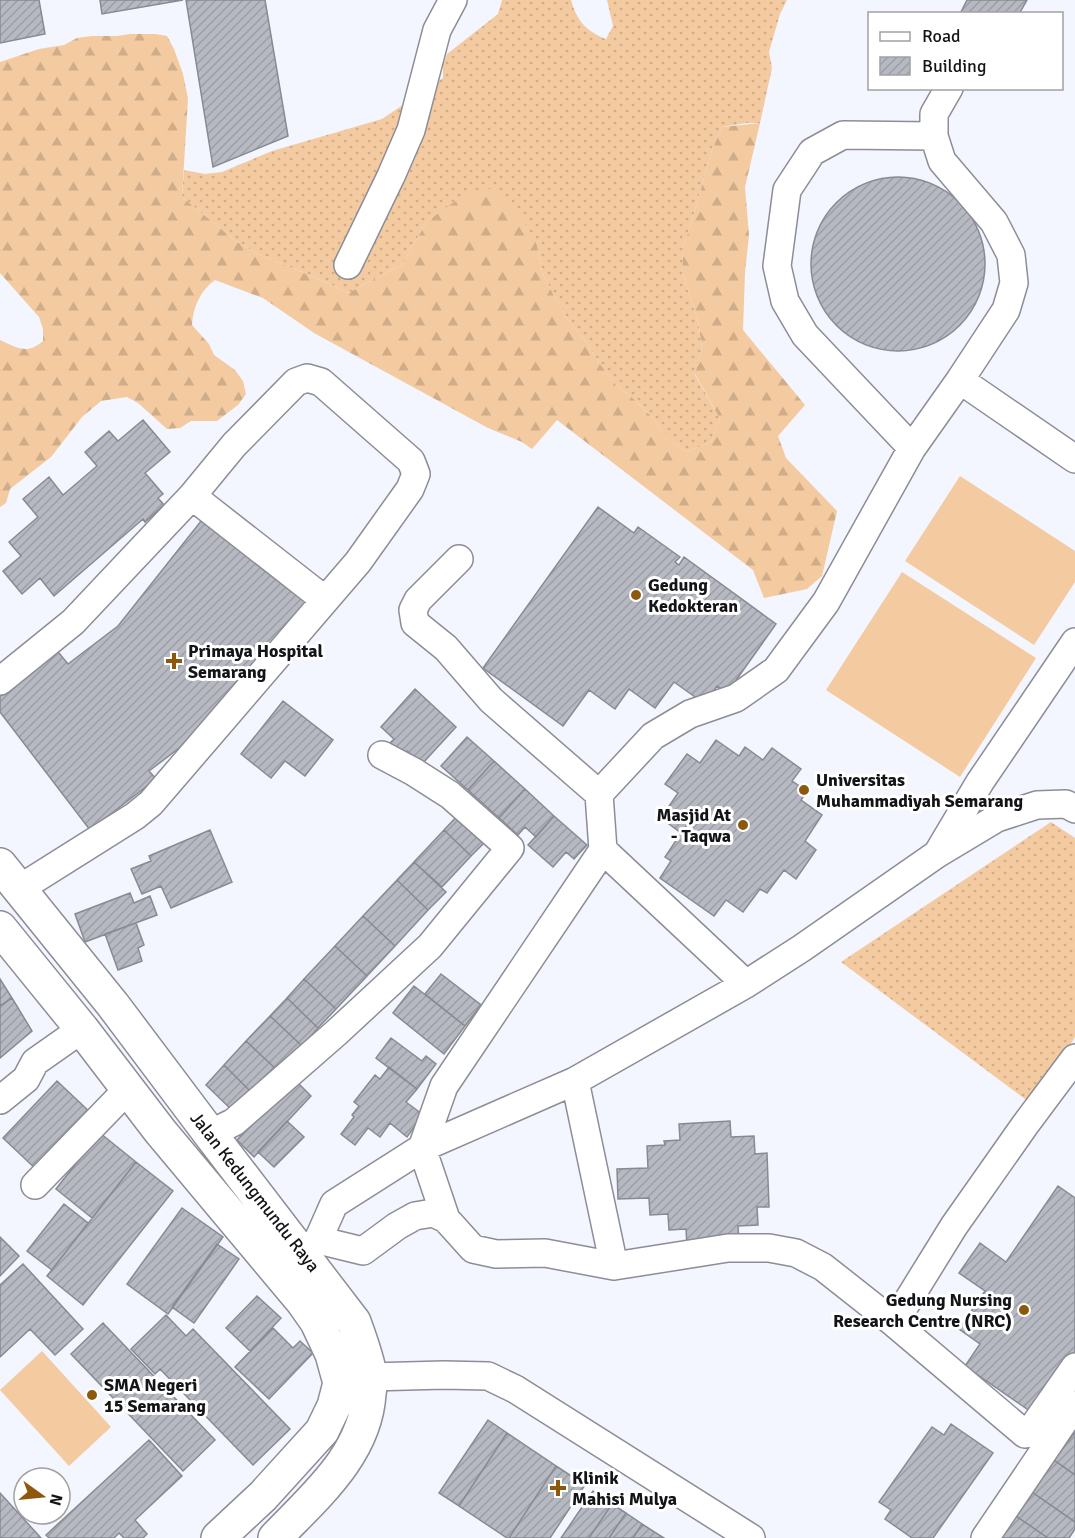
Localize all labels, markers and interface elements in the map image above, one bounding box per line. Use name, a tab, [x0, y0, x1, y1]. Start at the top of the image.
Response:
legend	[868, 12, 1063, 90]
text: Road	[922, 25, 961, 47]
text: Building	[922, 55, 986, 77]
place label: Gedung Kedokteran	[648, 574, 738, 617]
marker: Gedung Kedokteran	[629, 588, 643, 602]
place label: Primaya Hospital Semarang	[188, 640, 323, 683]
marker: Primaya Hospital Semarang	[165, 652, 183, 670]
place label: Universitas Muhammadiyah Semarang	[816, 769, 1024, 812]
marker: Universitas Muhammadiyah Semarang	[797, 783, 811, 797]
place label: Masjid At - Taqwa	[656, 804, 731, 847]
marker: Masjid At - Taqwa	[736, 818, 750, 832]
street label: Jalan Kedungmundu Raya	[186, 1107, 324, 1277]
place label: Gedung Nursing Research Centre (NRC)	[833, 1289, 1012, 1332]
marker: Gedung Nursing Research Centre (NRC)	[1017, 1303, 1031, 1317]
place label: SMA Negeri 15 Semarang	[104, 1374, 206, 1417]
marker: SMA Negeri 15 Semarang	[85, 1388, 99, 1402]
north arrow	[12, 1466, 72, 1526]
place label: Klinik Mahisi Mulya	[572, 1467, 677, 1510]
marker: Klinik Mahisi Mulya	[549, 1479, 567, 1497]
text: N	[44, 1492, 67, 1508]

